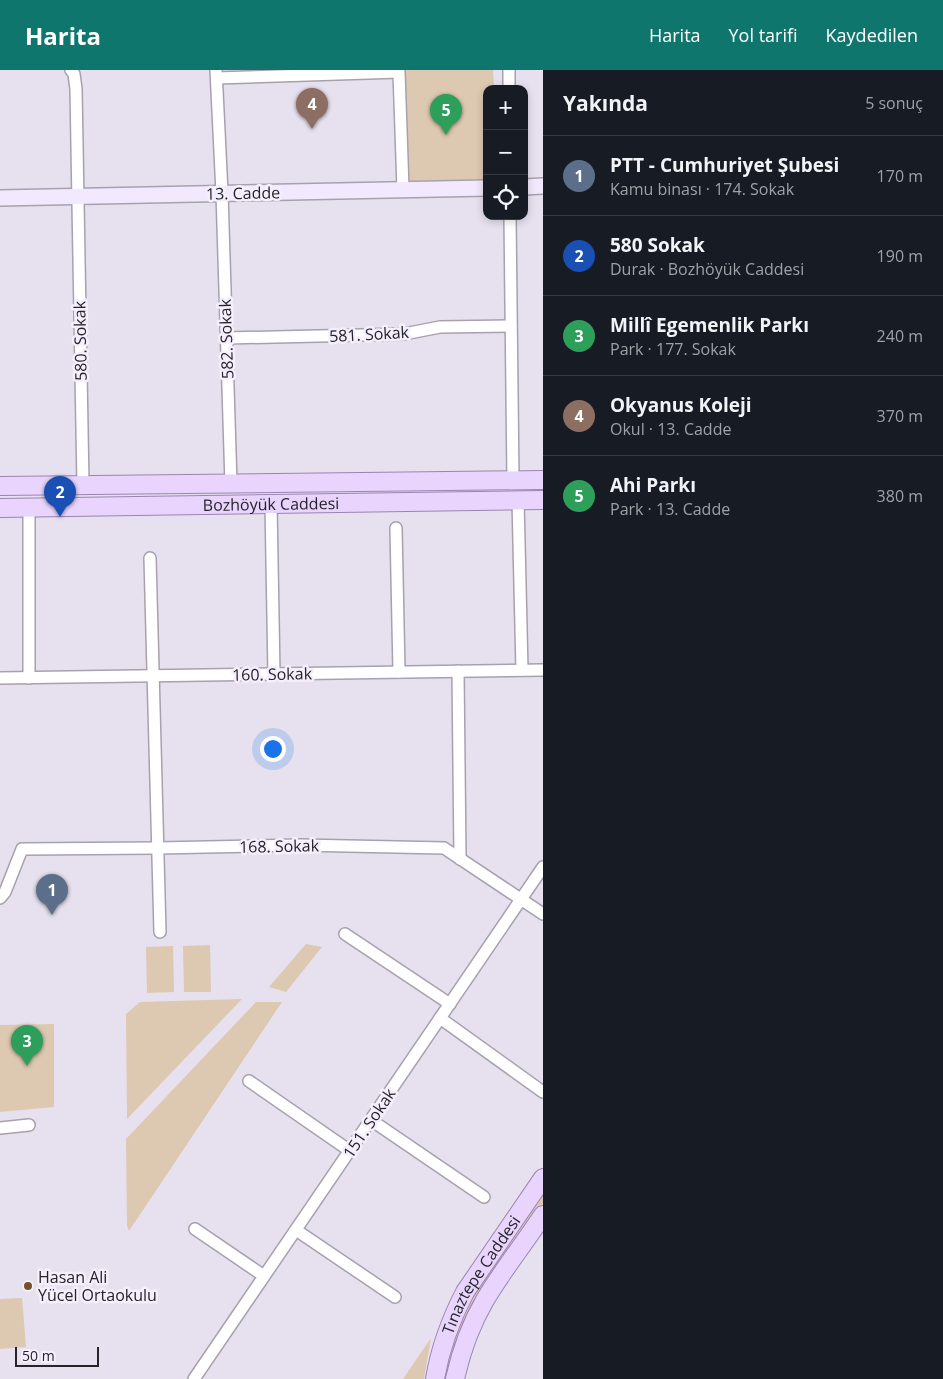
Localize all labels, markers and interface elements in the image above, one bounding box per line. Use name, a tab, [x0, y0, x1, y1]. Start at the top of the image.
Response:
text: Harita	[25, 19, 101, 52]
text: Harita	[649, 23, 701, 47]
text: Yol tarifi	[729, 23, 798, 47]
text: Kaydedilen	[826, 23, 918, 47]
map controls	[483, 85, 528, 220]
button: +	[483, 85, 528, 130]
pin: 4	[296, 88, 328, 129]
text: Yakında	[563, 89, 648, 117]
text: 5 sonuç	[865, 92, 923, 114]
pin: 5	[430, 94, 462, 135]
button: −	[483, 130, 528, 175]
text: PTT - Cumhuriyet Şubesi	[610, 152, 839, 178]
text: 1	[574, 165, 584, 187]
text: 170 m	[877, 165, 923, 187]
button: locate	[483, 175, 528, 220]
text: Kamu binası · 174. Sokak	[610, 178, 794, 200]
street label: 13. Cadde	[206, 181, 280, 205]
text: 580 Sokak	[610, 232, 705, 258]
text: 2	[574, 245, 584, 267]
text: 190 m	[877, 245, 923, 267]
text: Durak · Bozhöyük Caddesi	[610, 258, 804, 280]
street label: 582. Sokak	[214, 298, 238, 379]
street label: 580. Sokak	[68, 300, 92, 381]
text: Millî Egemenlik Parkı	[610, 312, 809, 338]
street label: 581. Sokak	[329, 321, 410, 347]
text: 3	[574, 325, 584, 347]
text: 240 m	[877, 325, 923, 347]
text: Park · 177. Sokak	[610, 338, 736, 360]
text: Okyanus Koleji	[610, 392, 752, 418]
text: 4	[574, 405, 584, 427]
text: 370 m	[877, 405, 923, 427]
text: Okul · 13. Cadde	[610, 418, 731, 440]
text: Ahi Parkı	[610, 472, 696, 498]
pin: 2	[44, 476, 76, 517]
text: 5	[574, 485, 584, 507]
text: 380 m	[877, 485, 923, 507]
street label: Bozhöyük Caddesi	[203, 492, 339, 516]
text: Park · 13. Cadde	[610, 498, 730, 520]
street label: 160. Sokak	[232, 662, 313, 686]
your location	[260, 736, 286, 762]
street label: 168. Sokak	[239, 834, 320, 858]
pin: 1	[36, 874, 68, 915]
pin: 3	[11, 1025, 43, 1066]
street label: 151. Sokak	[338, 1083, 401, 1162]
street label: Tınaztepe Caddesi	[437, 1211, 525, 1337]
place label: Hasan Ali Yücel Ortaokulu	[38, 1266, 157, 1306]
marker: Hasan Ali Yücel Ortaokulu	[22, 1280, 34, 1292]
scale bar	[15, 1344, 99, 1367]
text: 50 m	[22, 1346, 55, 1365]

